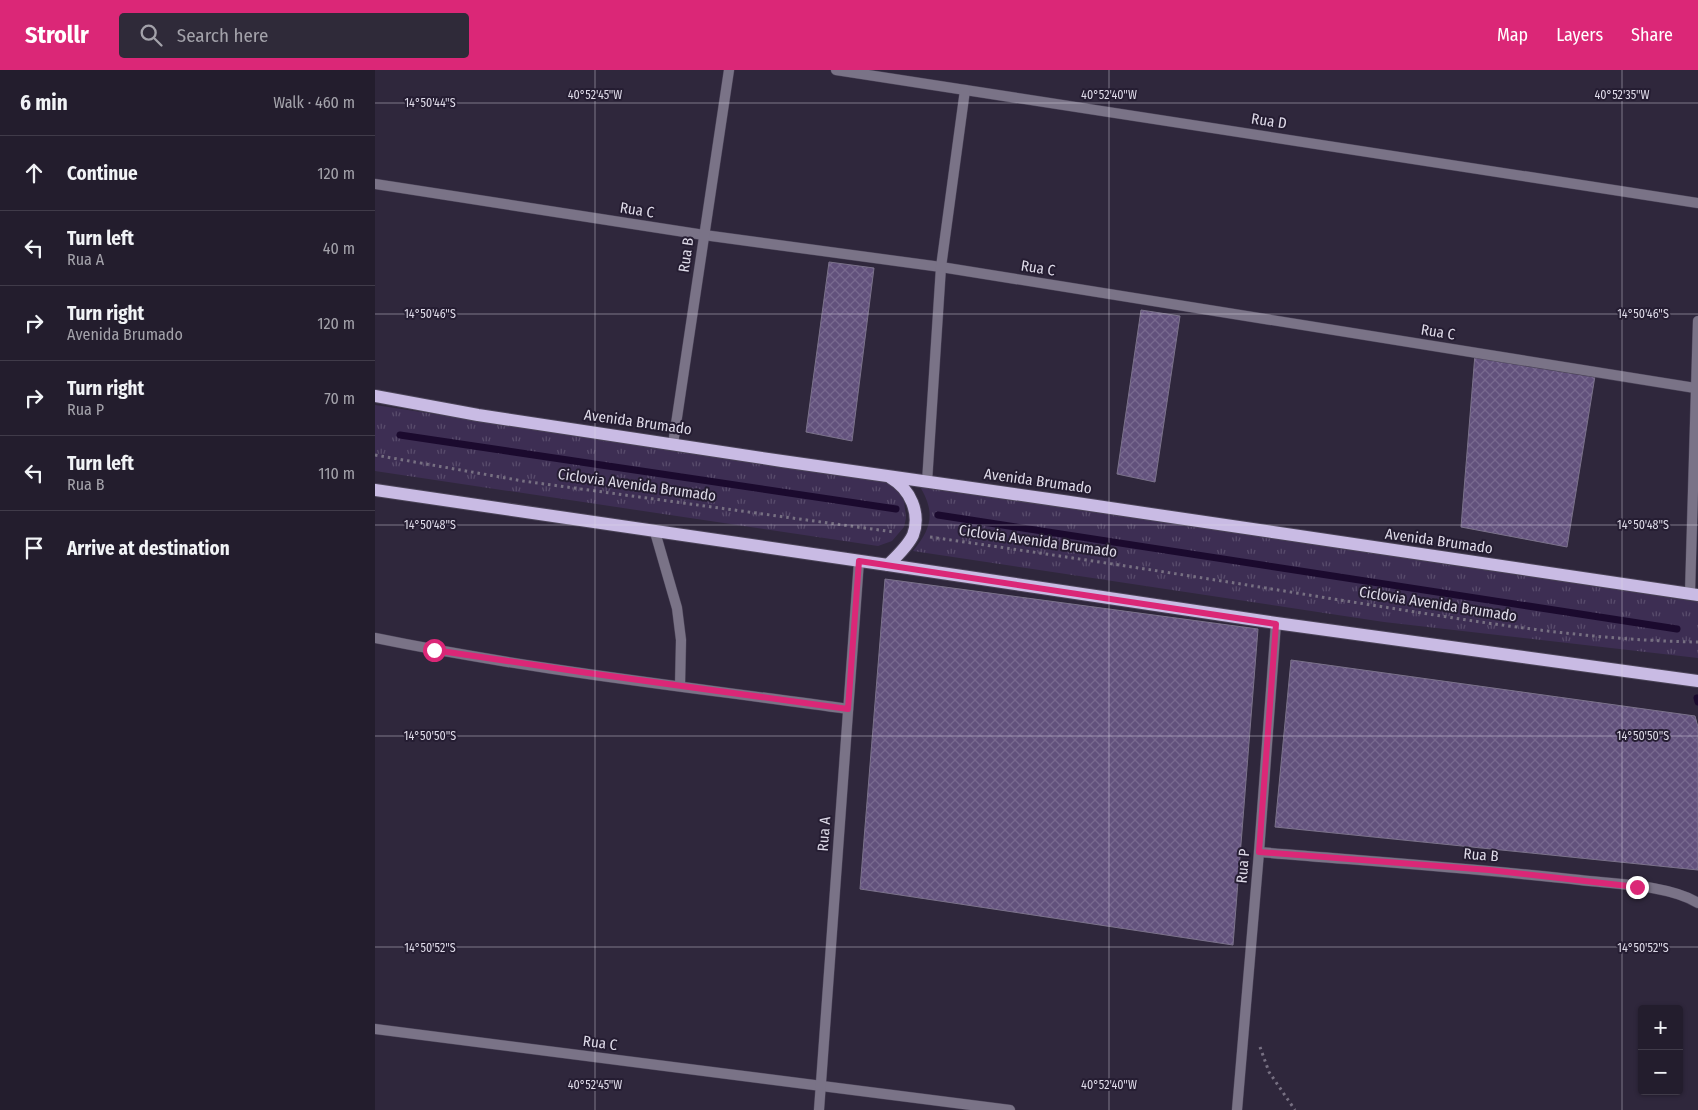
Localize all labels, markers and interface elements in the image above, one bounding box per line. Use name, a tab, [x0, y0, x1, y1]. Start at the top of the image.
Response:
search box	[119, 13, 469, 58]
text: Strollr	[25, 21, 89, 49]
icon: search	[137, 21, 165, 49]
text: Search here	[177, 24, 268, 47]
text: Map	[1497, 24, 1528, 46]
text: Layers	[1556, 24, 1603, 46]
text: Share	[1631, 24, 1673, 46]
text: 40°52'45"W	[568, 88, 622, 102]
text: 40°52'40"W	[1081, 88, 1137, 102]
text: 40°52'35"W	[1595, 88, 1649, 102]
text: 6 min	[20, 90, 68, 116]
text: Walk · 460 m	[273, 93, 355, 112]
text: 14°50'44"S	[404, 96, 456, 110]
street label: Rua D	[1250, 109, 1288, 133]
icon: ahead	[20, 159, 48, 187]
text: Continue	[67, 162, 138, 185]
text: 120 m	[317, 164, 355, 183]
street label: Rua C	[619, 198, 656, 222]
text: Turn left	[67, 227, 134, 250]
icon: left	[20, 234, 48, 262]
street label: Rua B	[675, 236, 697, 274]
text: 40 m	[323, 239, 355, 258]
text: Rua A	[67, 250, 104, 269]
street label: Rua C	[1020, 256, 1057, 280]
text: Turn right	[67, 302, 144, 325]
text: 14°50'46"S	[404, 307, 456, 321]
text: 14°50'46"S	[1617, 307, 1669, 321]
icon: right	[20, 309, 48, 337]
text: 120 m	[317, 314, 355, 333]
street label: Rua C	[1420, 320, 1457, 344]
text: Avenida Brumado	[67, 325, 183, 344]
text: Turn right	[67, 377, 144, 400]
icon: right	[20, 384, 48, 412]
text: 70 m	[324, 389, 355, 408]
text: Rua P	[67, 400, 104, 419]
street label: Avenida Brumado	[583, 406, 693, 438]
text: Turn left	[67, 452, 134, 475]
icon: left	[20, 459, 48, 487]
text: 110 m	[318, 464, 355, 483]
street label: Ciclovia Avenida Brumado	[557, 465, 717, 505]
street label: Avenida Brumado	[983, 465, 1093, 497]
text: Rua B	[67, 475, 104, 494]
text: 14°50'48"S	[404, 518, 456, 532]
text: 14°50'48"S	[1617, 518, 1669, 532]
street label: Ciclovia Avenida Brumado	[958, 521, 1118, 561]
street label: Avenida Brumado	[1384, 525, 1494, 557]
icon: arrive	[20, 534, 48, 562]
text: Arrive at destination	[67, 537, 230, 560]
street label: Ciclovia Avenida Brumado	[1358, 583, 1518, 625]
route start	[423, 639, 446, 662]
text: 14°50'50"S	[404, 729, 456, 743]
text: 14°50'50"S	[1617, 729, 1669, 743]
street label: Rua A	[814, 816, 834, 852]
street label: Rua B	[1463, 845, 1499, 865]
street label: Rua P	[1233, 848, 1253, 884]
route end	[1626, 876, 1649, 899]
text: 14°50'52"S	[404, 941, 456, 955]
text: 14°50'52"S	[1617, 941, 1669, 955]
map controls	[1638, 1005, 1683, 1095]
button: +	[1638, 1005, 1683, 1050]
street label: Rua C	[582, 1032, 619, 1054]
button: −	[1638, 1050, 1683, 1095]
text: 40°52'45"W	[568, 1078, 622, 1092]
text: 40°52'40"W	[1081, 1078, 1137, 1092]

